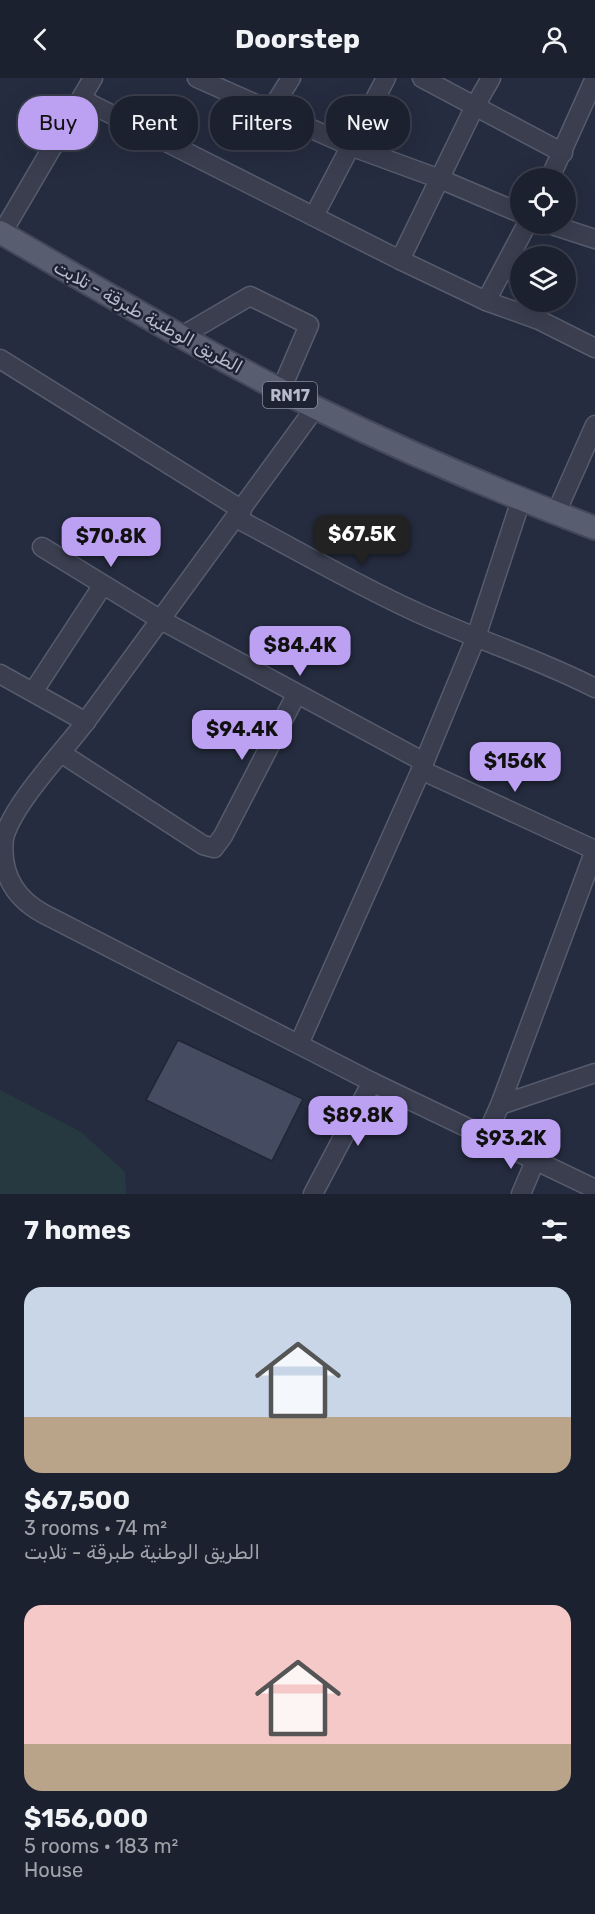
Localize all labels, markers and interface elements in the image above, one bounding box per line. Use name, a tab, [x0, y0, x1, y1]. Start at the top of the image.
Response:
icon: back	[24, 23, 57, 56]
text: Doorstep	[235, 23, 360, 55]
icon: person	[538, 23, 571, 56]
chip: Buy	[18, 96, 98, 150]
chip: Rent	[110, 96, 198, 150]
chip: Filters	[210, 96, 314, 150]
chip: New	[326, 96, 410, 150]
map controls	[510, 168, 576, 312]
button: locate	[510, 168, 576, 234]
button: layers	[510, 246, 576, 312]
street label: الطريق الوطنية طبرقة - تلابت	[50, 256, 246, 378]
road number: RN17	[263, 382, 317, 408]
pin: $67.5K	[313, 515, 411, 566]
pin: $70.8K	[62, 517, 160, 568]
text: $67.5K	[328, 522, 396, 546]
text: $70.8K	[76, 524, 146, 548]
pin: $84.4K	[251, 626, 349, 677]
text: $84.4K	[264, 633, 336, 657]
pin: $94.4K	[193, 710, 291, 761]
text: $94.4K	[206, 717, 278, 741]
pin: $156K	[473, 742, 557, 793]
text: $156K	[484, 749, 546, 773]
pin: $89.8K	[309, 1096, 407, 1147]
text: $89.8K	[322, 1103, 394, 1127]
pin: $93.2K	[462, 1119, 560, 1170]
text: $93.2K	[475, 1126, 547, 1150]
icon: filters	[538, 1214, 571, 1247]
text: 7 homes	[24, 1215, 131, 1246]
icon: home	[244, 1326, 352, 1434]
text: $67,500	[24, 1485, 130, 1516]
text: 3 rooms · 74 m²	[24, 1516, 167, 1540]
text: الطريق الوطنية طبرقة - تلابت	[24, 1540, 260, 1564]
icon: home	[244, 1644, 352, 1752]
text: $156,000	[24, 1803, 148, 1834]
text: 5 rooms · 183 m²	[24, 1834, 178, 1858]
text: House	[24, 1858, 83, 1882]

